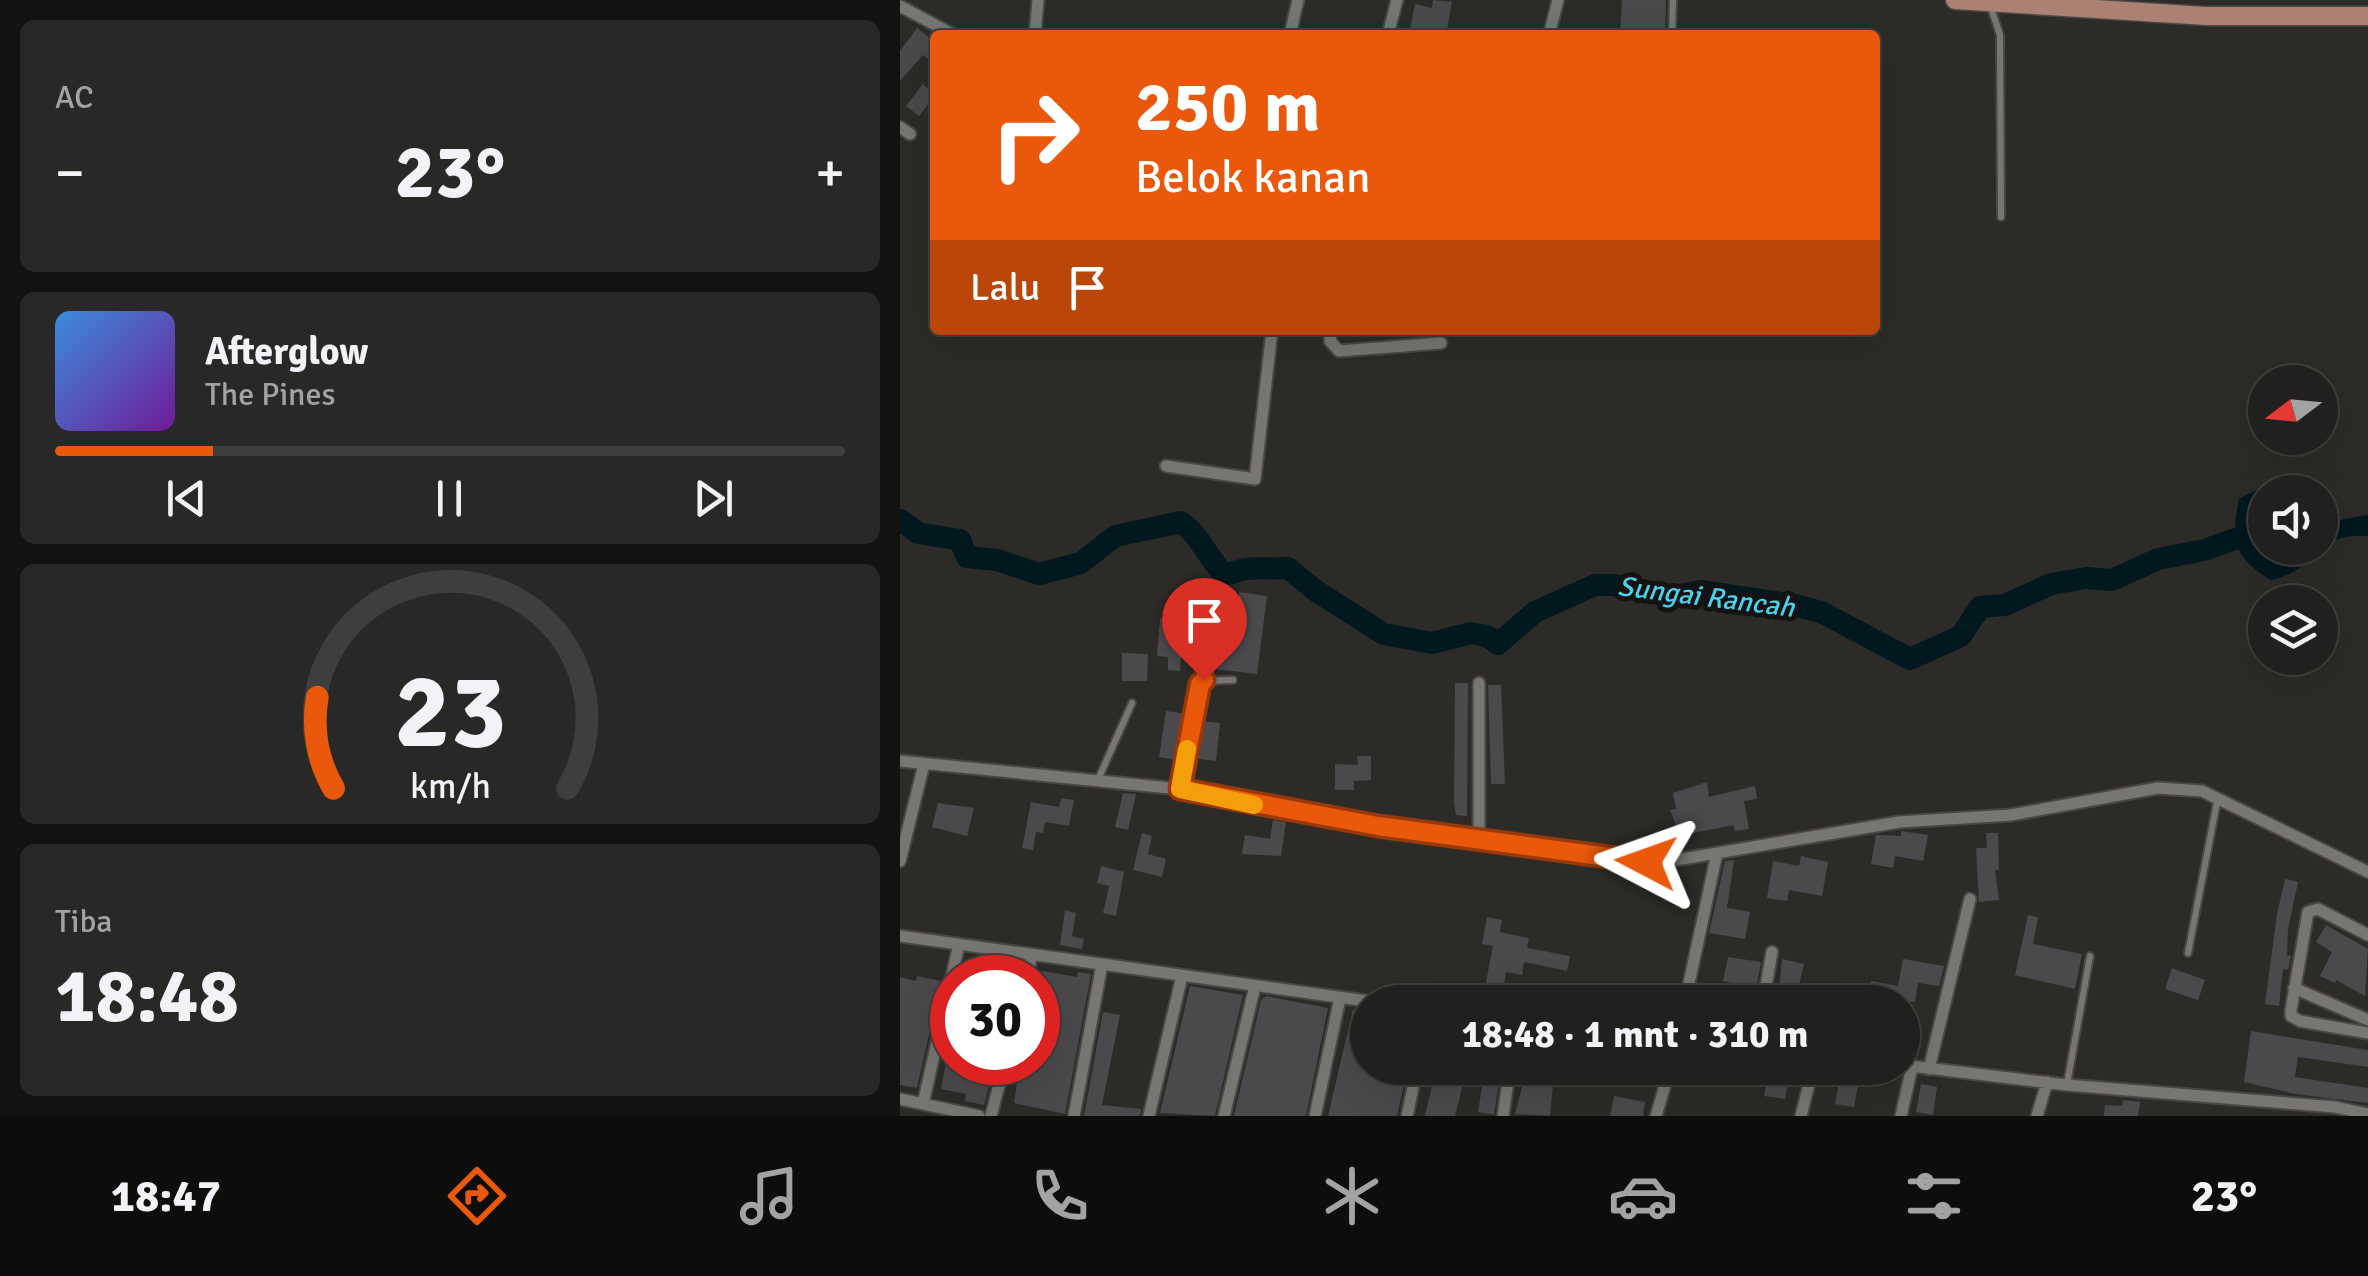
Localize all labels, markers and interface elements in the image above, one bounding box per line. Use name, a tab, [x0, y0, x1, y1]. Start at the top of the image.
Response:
text: 250 m	[1135, 64, 1320, 150]
icon: right	[970, 70, 1100, 200]
text: AC	[55, 78, 93, 117]
text: 23°	[395, 126, 506, 219]
text: −	[55, 139, 85, 207]
text: +	[815, 139, 845, 207]
text: Belok kanan	[1135, 150, 1371, 205]
icon: arrive	[1060, 260, 1115, 315]
text: Lalu	[970, 264, 1040, 311]
text: Afterglow	[205, 328, 368, 375]
north arrow	[2248, 365, 2338, 455]
map controls	[2248, 365, 2338, 675]
text: The Pines	[205, 375, 336, 414]
icon: previous	[159, 471, 214, 526]
icon: pause	[422, 471, 477, 526]
icon: next	[686, 471, 741, 526]
button: sound	[2248, 475, 2338, 565]
water label: Sungai Rancah	[1616, 569, 1797, 625]
pin	[1162, 578, 1247, 681]
button: layers	[2248, 585, 2338, 675]
icon: arrive	[1177, 593, 1232, 648]
text: 23	[394, 648, 506, 776]
text: km/h	[410, 764, 490, 808]
position arrow	[1594, 810, 1698, 914]
text: Tiba	[55, 902, 113, 941]
text: 18:48	[55, 950, 239, 1043]
speed limit sign: 30	[930, 955, 1060, 1085]
text: 18:48 · 1 mnt · 310 m	[1461, 1011, 1809, 1058]
icon: directions	[442, 1161, 512, 1231]
icon: music	[734, 1161, 804, 1231]
icon: phone	[1025, 1161, 1095, 1231]
icon: climate	[1317, 1161, 1387, 1231]
icon: car	[1608, 1161, 1678, 1231]
icon: filters	[1899, 1161, 1969, 1231]
text: 18:47	[111, 1169, 221, 1224]
text: 23°	[2191, 1169, 2257, 1224]

